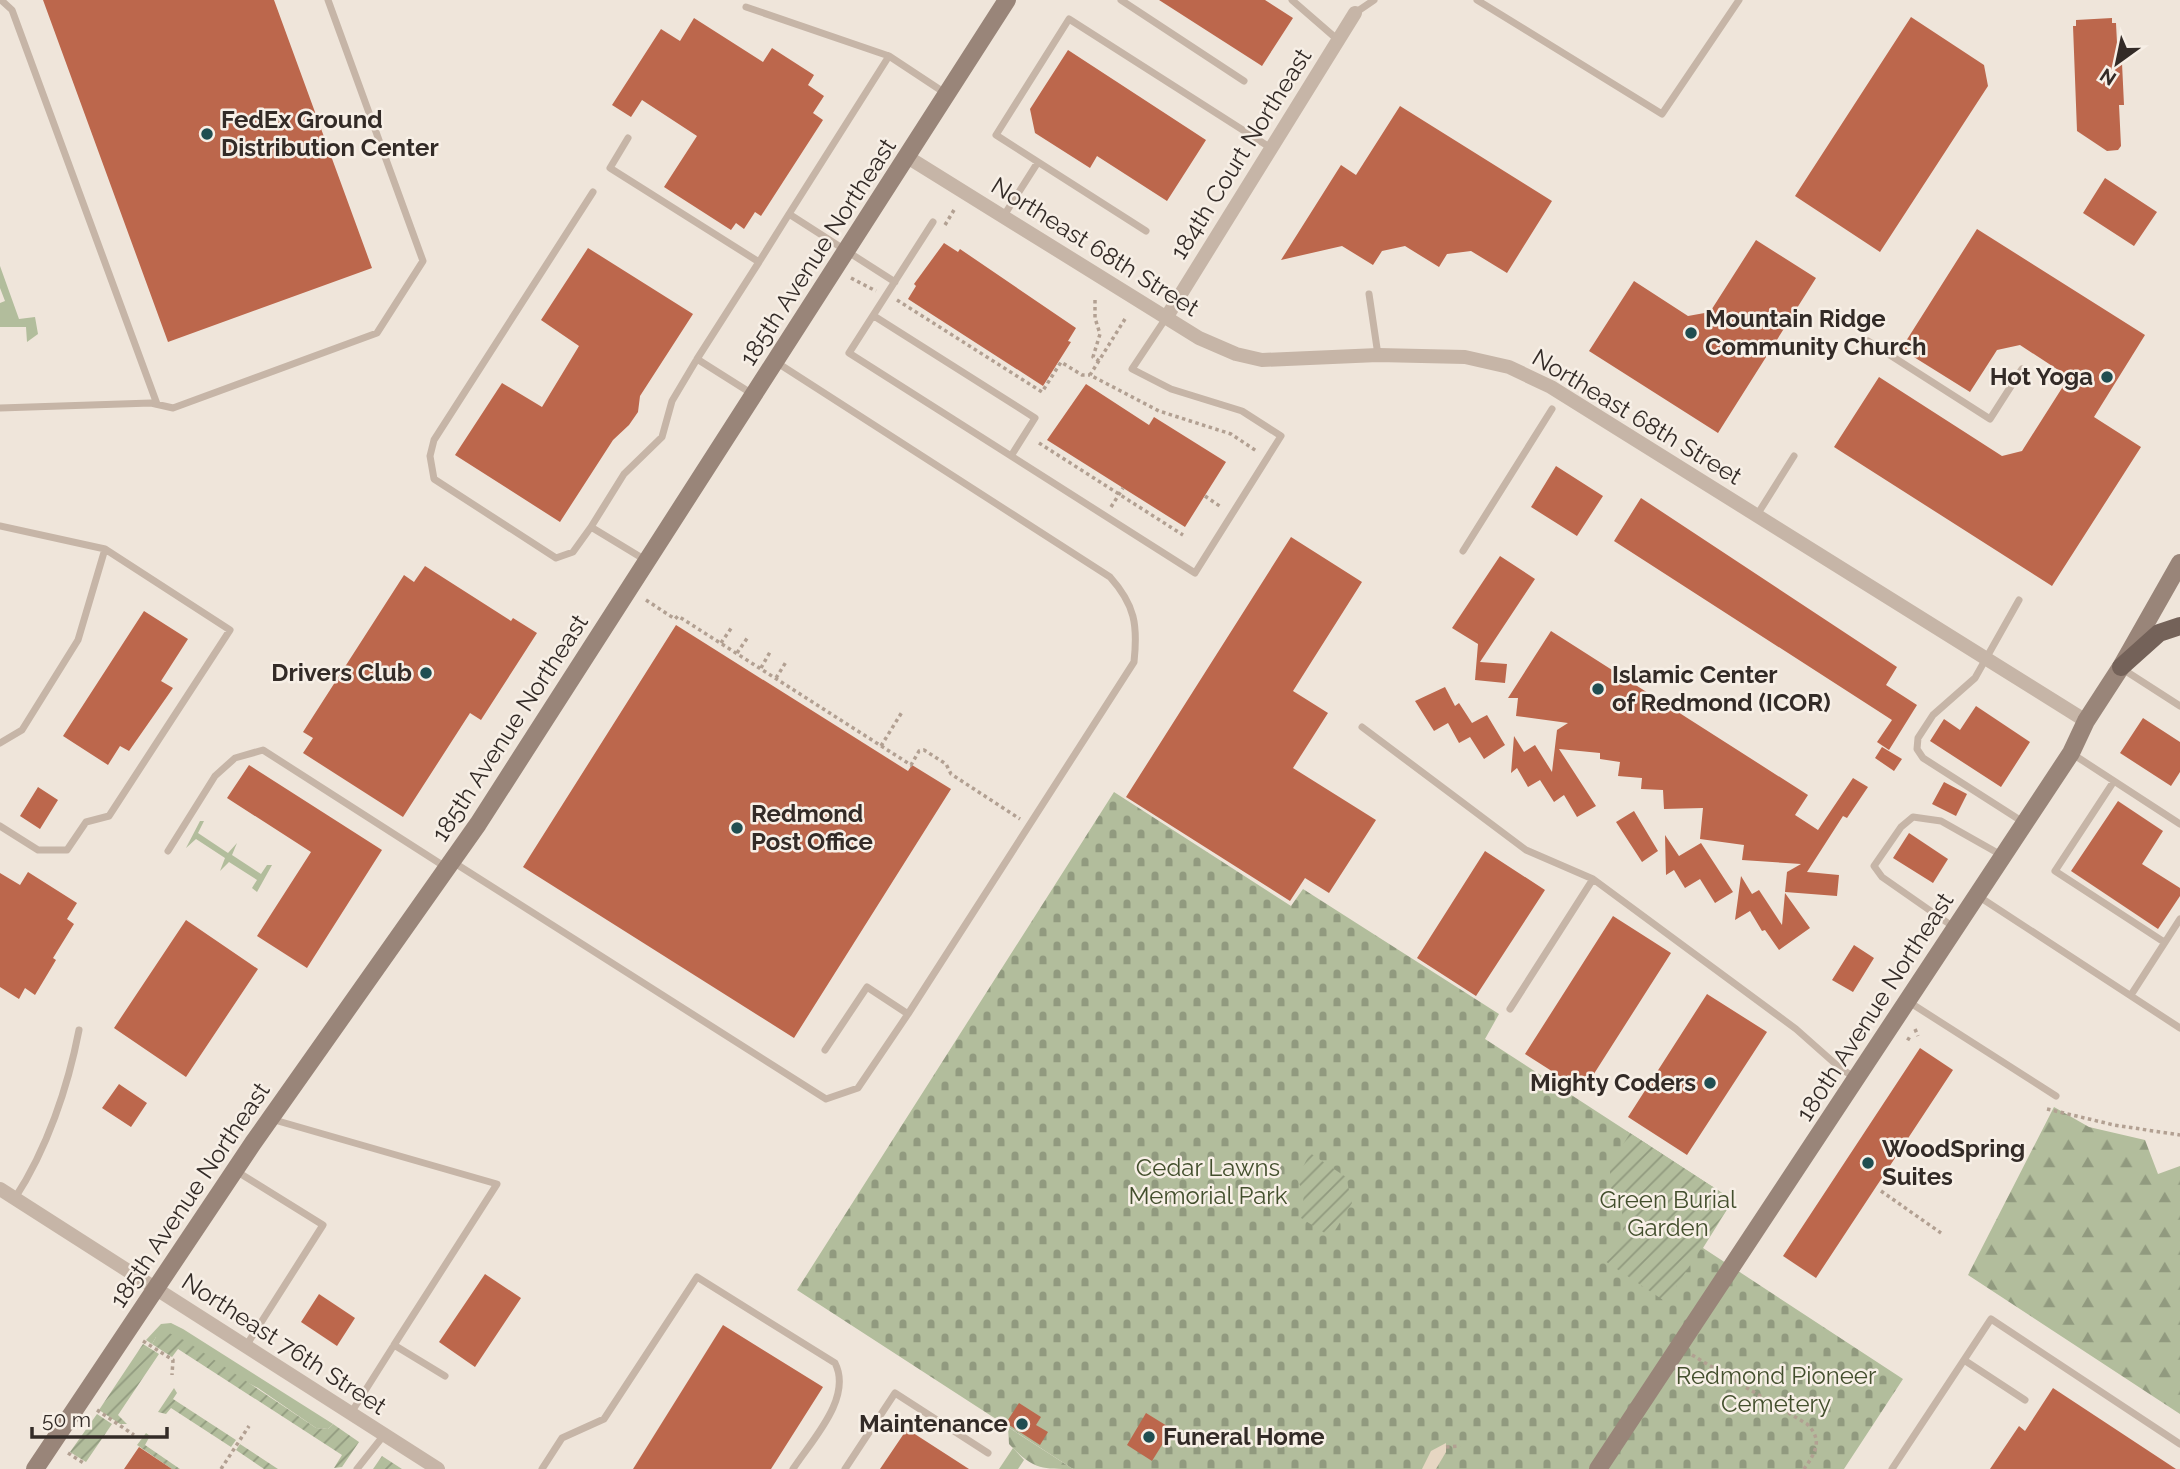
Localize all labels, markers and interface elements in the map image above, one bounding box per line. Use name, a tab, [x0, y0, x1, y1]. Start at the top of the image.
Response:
north arrow	[2082, 28, 2152, 98]
street label: 184th Court Northeast	[1164, 43, 1317, 265]
text: N	[2096, 64, 2120, 90]
place label: FedEx Ground Distribution Center	[221, 105, 439, 162]
marker: FedEx Ground Distribution Center	[199, 126, 215, 142]
street label: 185th Avenue Northeast	[733, 133, 902, 371]
street label: Northeast 68th Street	[986, 171, 1204, 322]
place label: Mountain Ridge Community Church	[1705, 304, 1927, 361]
marker: Mountain Ridge Community Church	[1683, 325, 1699, 341]
street label: Northeast 68th Street	[1527, 342, 1747, 491]
place label: Hot Yoga	[1990, 362, 2093, 391]
marker: Hot Yoga	[2099, 369, 2115, 385]
street label: 185th Avenue Northeast	[425, 609, 594, 847]
place label: Drivers Club	[271, 658, 412, 687]
place label: Islamic Center of Redmond (ICOR)	[1612, 660, 1831, 717]
marker: Drivers Club	[418, 665, 434, 681]
marker: Islamic Center of Redmond (ICOR)	[1590, 681, 1606, 697]
place label: Redmond Post Office	[751, 799, 873, 856]
marker: Redmond Post Office	[729, 820, 745, 836]
street label: 180th Avenue Northeast	[1790, 887, 1959, 1127]
place label: Mighty Coders	[1530, 1068, 1696, 1097]
marker: Mighty Coders	[1702, 1075, 1718, 1091]
street label: 185th Avenue Northeast	[103, 1077, 276, 1313]
place label: WoodSpring Suites	[1882, 1134, 2025, 1191]
park label: Cedar Lawns Memorial Park	[1129, 1153, 1288, 1210]
marker: WoodSpring Suites	[1860, 1155, 1876, 1171]
park label: Green Burial Garden	[1599, 1185, 1737, 1242]
street label: Northeast 76th Street	[177, 1267, 392, 1421]
park label: Redmond Pioneer Cemetery	[1676, 1361, 1877, 1418]
scale bar	[32, 1396, 166, 1440]
text: 50 m	[42, 1407, 91, 1432]
place label: Maintenance	[859, 1409, 1008, 1438]
marker: Maintenance	[1014, 1416, 1030, 1432]
place label: Funeral Home	[1163, 1422, 1325, 1451]
marker: Funeral Home	[1141, 1429, 1157, 1445]

